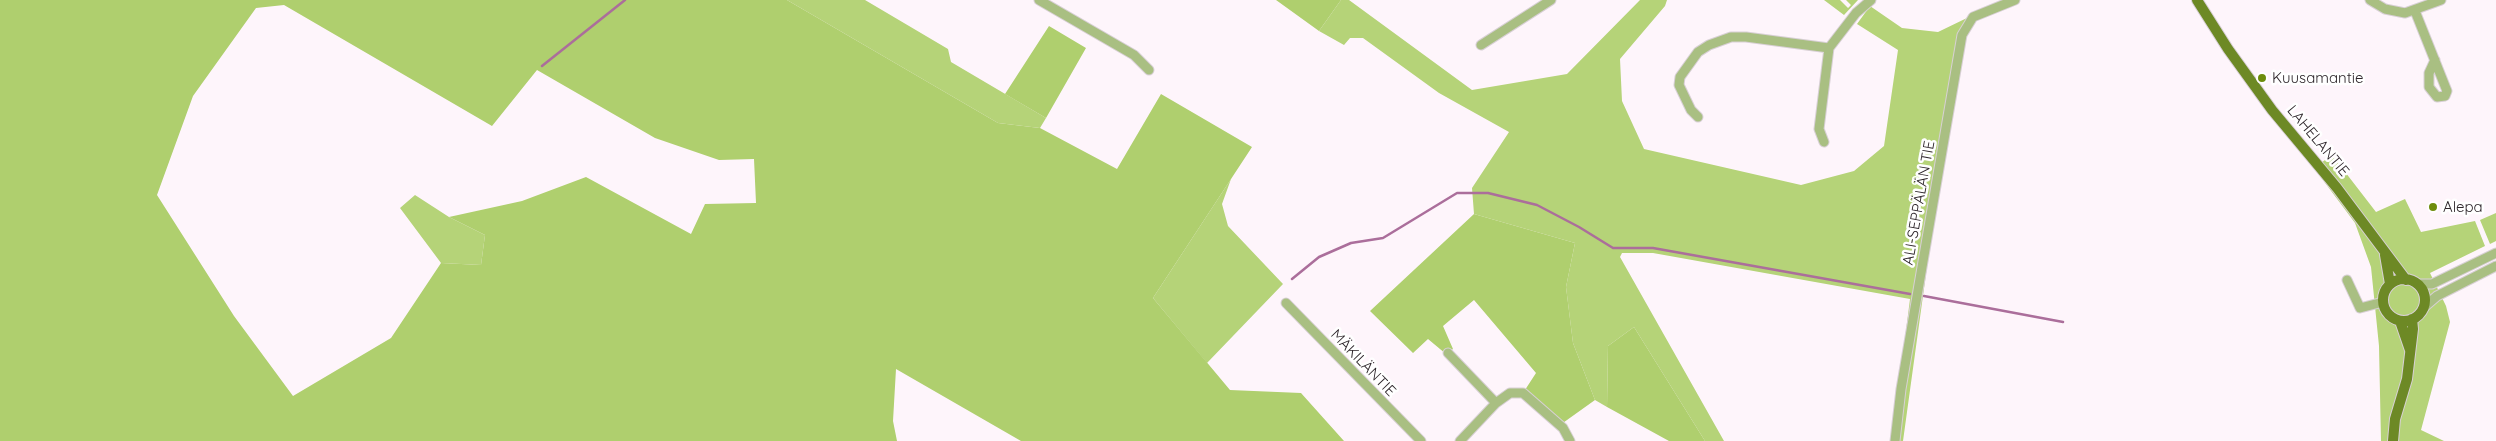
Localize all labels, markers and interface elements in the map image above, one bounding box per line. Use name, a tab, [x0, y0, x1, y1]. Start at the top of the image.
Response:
place label: Kuusamantie	[2272, 69, 2363, 87]
marker: Kuusamantie	[2256, 72, 2268, 84]
street label: LAHELANTIE	[2283, 102, 2353, 180]
street label: ALI-SEPPÄLÄN TIE	[1899, 139, 1939, 267]
place label: Alepa	[2443, 198, 2483, 216]
marker: Alepa	[2427, 201, 2439, 213]
street label: MÄKILÄNTIE	[1327, 326, 1399, 400]

